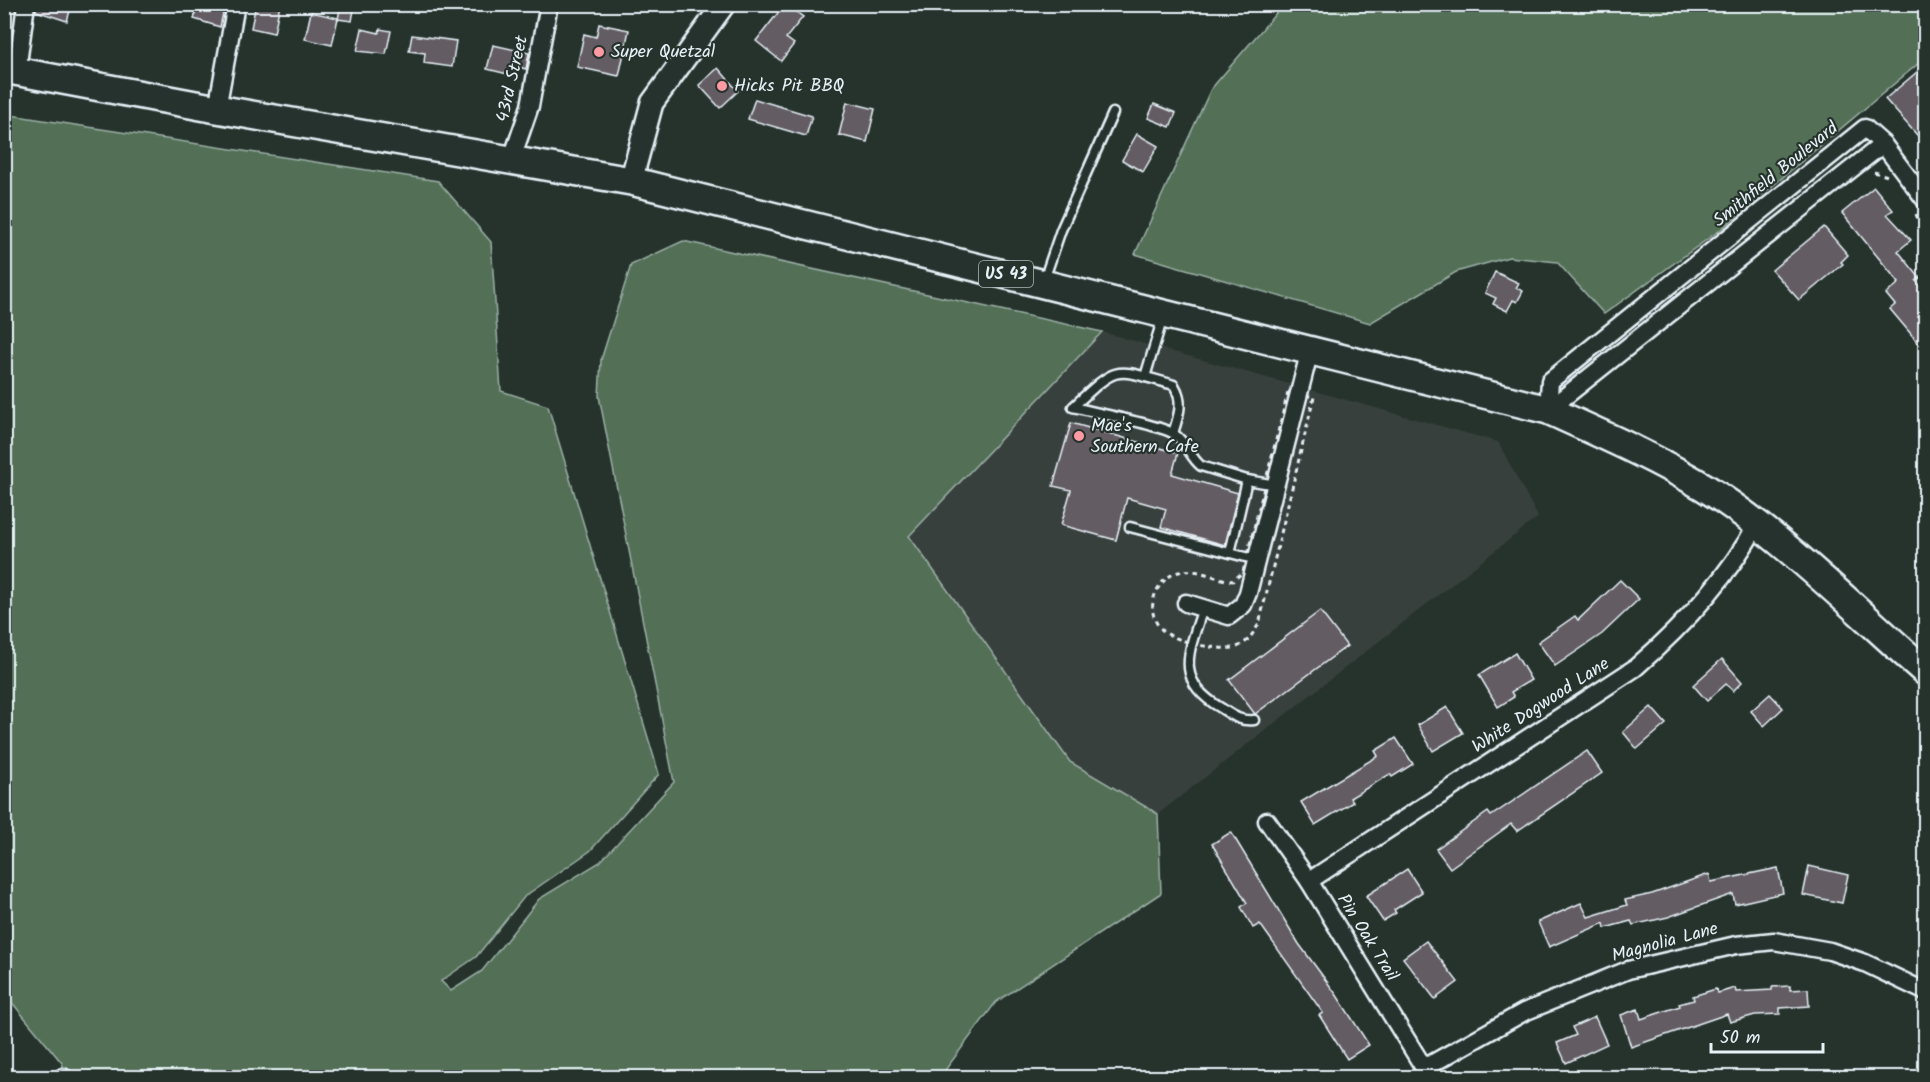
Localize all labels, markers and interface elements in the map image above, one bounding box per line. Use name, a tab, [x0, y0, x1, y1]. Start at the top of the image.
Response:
street label: 43rd Street	[489, 32, 537, 125]
place label: Super Quetzal	[611, 38, 716, 67]
marker: Super Quetzal	[592, 45, 606, 59]
place label: Hicks Pit BBQ	[734, 72, 844, 101]
marker: Hicks Pit BBQ	[715, 79, 729, 93]
street label: Smithfield Boulevard	[1707, 114, 1846, 235]
road number: US 43	[979, 261, 1033, 287]
place label: Mae's Southern Cafe	[1091, 412, 1199, 462]
marker: Mae's Southern Cafe	[1072, 429, 1086, 443]
street label: White Dogwood Lane	[1466, 650, 1616, 762]
street label: Pin Oak Trail	[1329, 888, 1406, 988]
street label: Magnolia Lane	[1608, 915, 1722, 971]
scale bar	[1711, 1016, 1824, 1054]
text: 50 m	[1720, 1024, 1760, 1053]

